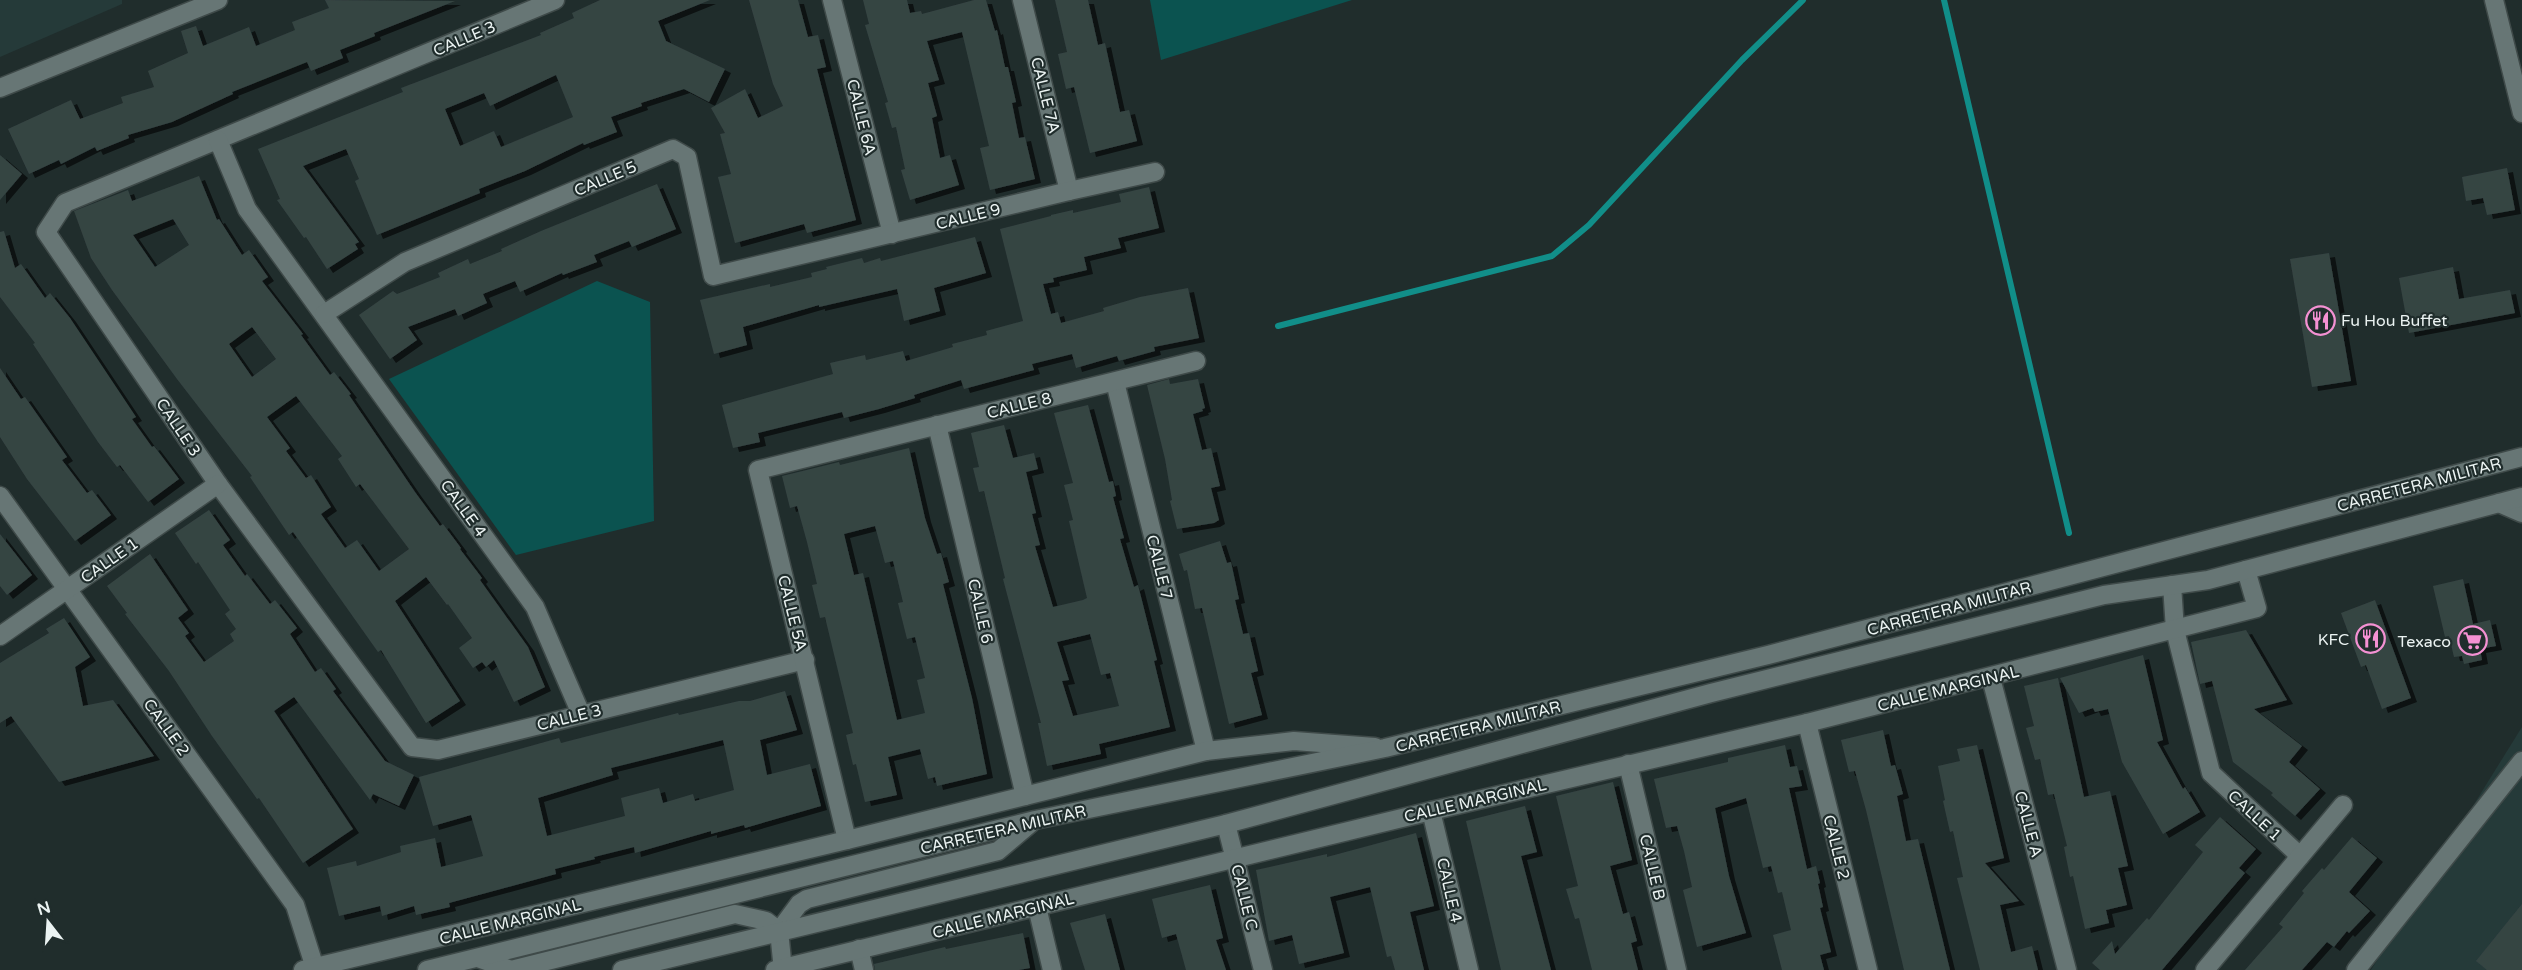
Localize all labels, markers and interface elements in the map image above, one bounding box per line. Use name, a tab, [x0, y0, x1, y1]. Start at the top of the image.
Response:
street label: CALLE 3	[430, 17, 499, 61]
street label: CALLE 7A	[1026, 55, 1064, 135]
street label: CALLE 6A	[842, 77, 880, 157]
street label: CALLE 5	[571, 157, 640, 201]
street label: CALLE 9	[934, 199, 1003, 235]
restaurant icon: Fu Hou Buffet	[2304, 304, 2336, 336]
place label: Fu Hou Buffet	[2341, 311, 2447, 331]
street label: CALLE 8	[985, 388, 1054, 424]
street label: CALLE 3	[151, 395, 205, 460]
street label: CARRETERA MILITAR	[2335, 453, 2504, 517]
street label: CALLE 4	[436, 476, 491, 541]
street label: CALLE 7	[1141, 533, 1177, 602]
street label: CALLE 1	[77, 534, 142, 588]
street label: CALLE 5A	[773, 573, 811, 653]
street label: CALLE 6	[963, 577, 997, 646]
street label: CARRETERA MILITAR	[1865, 577, 2034, 641]
restaurant icon: KFC	[2354, 623, 2386, 655]
supermarket icon: Texaco	[2456, 625, 2488, 657]
place label: KFC	[2318, 630, 2349, 650]
place label: Texaco	[2397, 632, 2451, 652]
street label: CALLE MARGINAL	[1875, 662, 2021, 716]
street label: CALLE 2	[139, 695, 194, 760]
street label: CARRETERA MILITAR	[1394, 697, 1563, 757]
street label: CALLE 3	[535, 700, 604, 736]
street label: CALLE MARGINAL	[1402, 775, 1548, 827]
street label: CALLE 1	[2223, 786, 2285, 846]
street label: CALLE A	[2010, 789, 2046, 860]
street label: CARRETERA MILITAR	[918, 801, 1088, 859]
street label: CALLE 2	[1818, 813, 1854, 882]
street label: CALLE B	[1635, 832, 1669, 902]
street label: CALLE 4	[1432, 856, 1466, 925]
street label: CALLE C	[1226, 862, 1262, 932]
street label: CALLE MARGINAL	[930, 889, 1076, 943]
north arrow	[18, 892, 78, 952]
street label: CALLE MARGINAL	[437, 895, 583, 949]
text: N	[35, 897, 53, 920]

